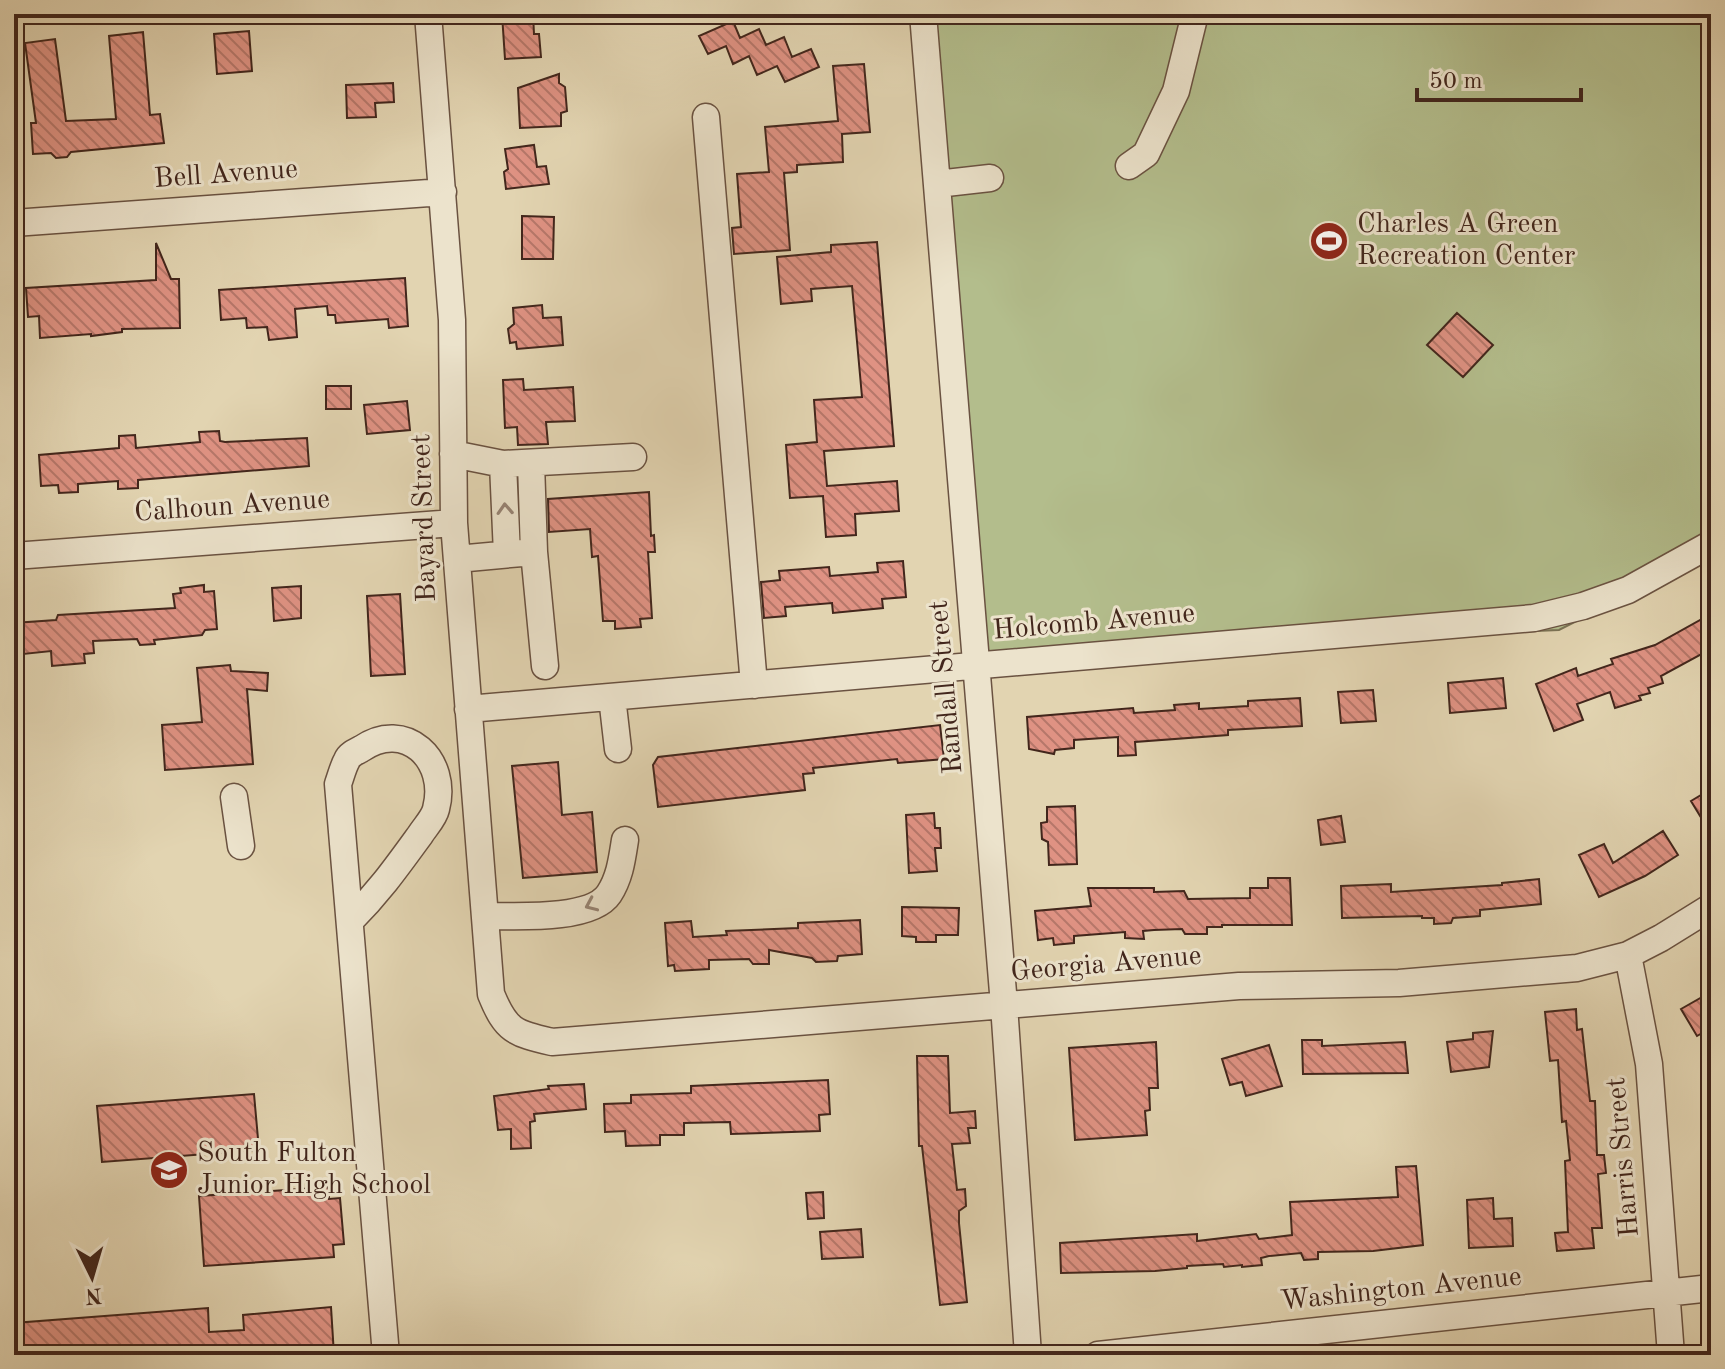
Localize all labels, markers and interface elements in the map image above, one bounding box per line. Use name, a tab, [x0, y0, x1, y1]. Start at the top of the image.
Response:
scale bar	[1417, 52, 1581, 102]
text: 50 m	[1429, 70, 1483, 94]
street label: Bell Avenue	[153, 156, 299, 194]
place label: Charles A Green Recreation Center	[1357, 211, 1575, 271]
sports icon: Charles A Green Recreation Center	[1308, 220, 1350, 262]
street label: Bayard Street	[408, 433, 442, 603]
street label: Calhoun Avenue	[133, 486, 331, 528]
one-way arrow	[497, 502, 514, 515]
street label: Randall Street	[925, 599, 969, 775]
street label: Holcomb Avenue	[992, 600, 1196, 646]
one-way arrow	[585, 895, 600, 911]
street label: Georgia Avenue	[1009, 943, 1203, 987]
street label: Harris Street	[1603, 1076, 1645, 1238]
place label: South Fulton Junior High School	[197, 1140, 431, 1200]
school or university icon: South Fulton Junior High School	[148, 1149, 190, 1191]
north arrow	[52, 1237, 132, 1317]
street label: Washington Avenue	[1279, 1263, 1523, 1317]
text: N	[84, 1283, 103, 1307]

